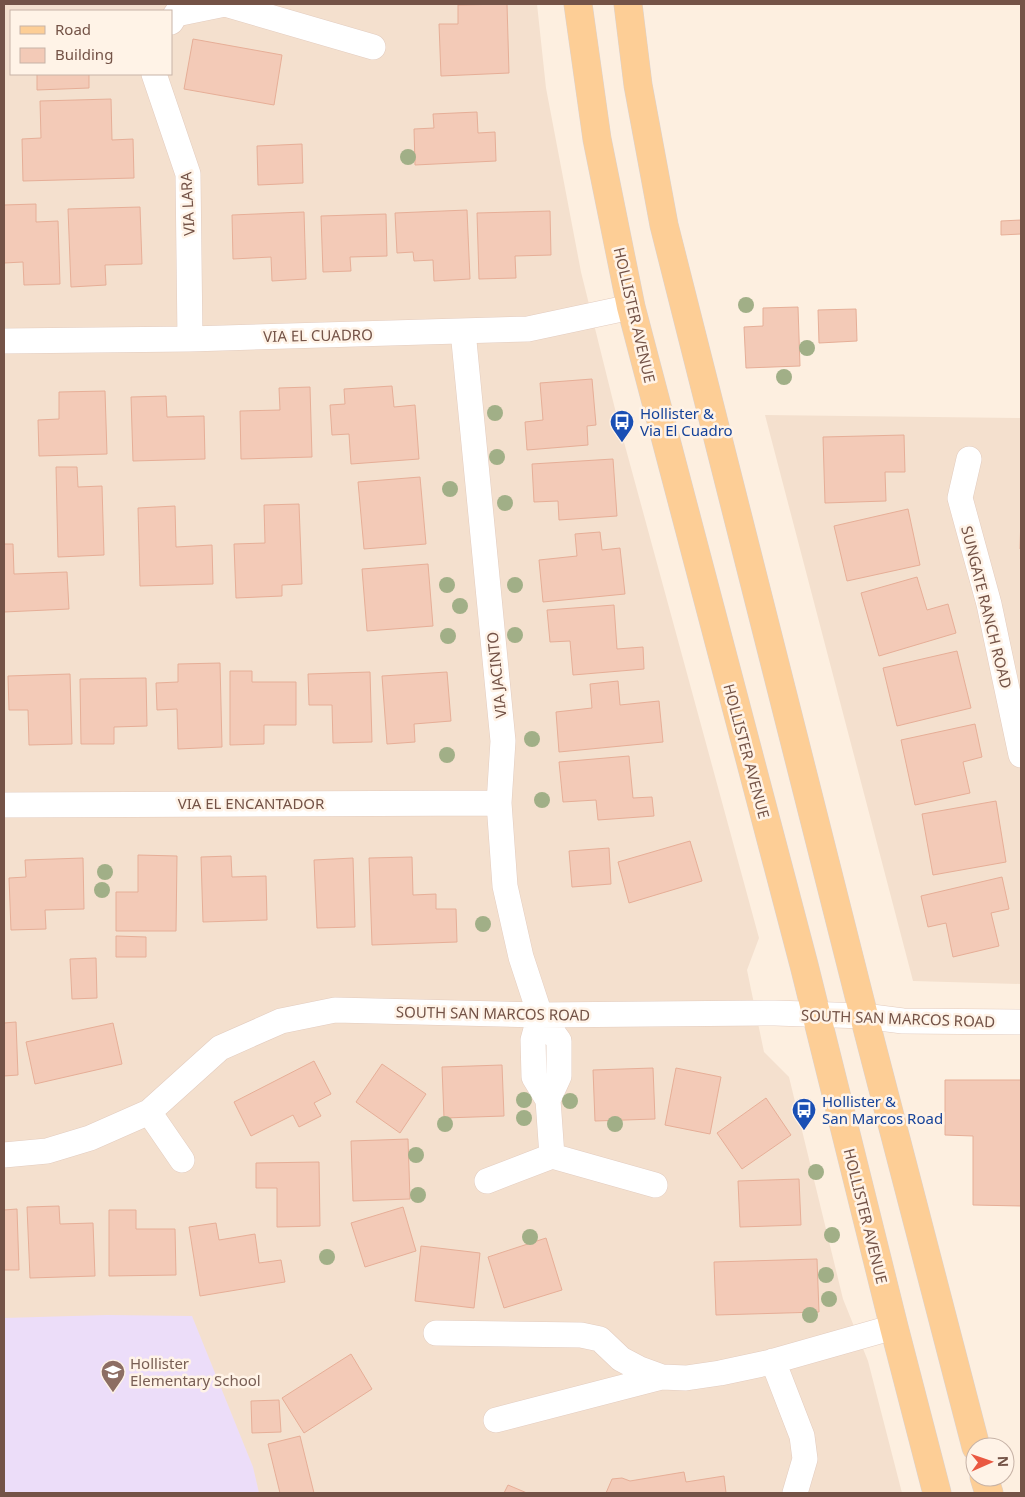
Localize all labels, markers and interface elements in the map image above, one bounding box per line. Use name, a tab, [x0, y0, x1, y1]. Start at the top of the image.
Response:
legend	[10, 10, 172, 75]
text: Road	[55, 19, 91, 39]
text: Building	[55, 44, 113, 64]
street label: VIA LARA	[175, 171, 199, 236]
street label: HOLLISTER AVENUE	[610, 245, 660, 385]
street label: VIA EL CUADRO	[263, 324, 373, 346]
place label: Hollister & Via El Cuadro	[640, 403, 733, 440]
bus stop icon: Hollister & Via El Cuadro	[609, 409, 635, 443]
street label: SUNGATE RANCH ROAD	[957, 524, 1017, 690]
street label: VIA JACINTO	[482, 631, 510, 719]
street label: HOLLISTER AVENUE	[719, 681, 775, 821]
street label: VIA EL ENCANTADOR	[178, 793, 325, 813]
street label: SOUTH SAN MARCOS ROAD	[396, 1001, 590, 1025]
street label: SOUTH SAN MARCOS ROAD	[801, 1005, 995, 1031]
place label: Hollister & San Marcos Road	[822, 1091, 943, 1128]
bus stop icon: Hollister & San Marcos Road	[791, 1097, 817, 1131]
street label: HOLLISTER AVENUE	[840, 1146, 892, 1286]
place label: Hollister Elementary School	[130, 1353, 261, 1390]
school or university icon: Hollister Elementary School	[100, 1359, 126, 1393]
north arrow	[965, 1437, 1015, 1487]
text: N	[994, 1456, 1013, 1468]

